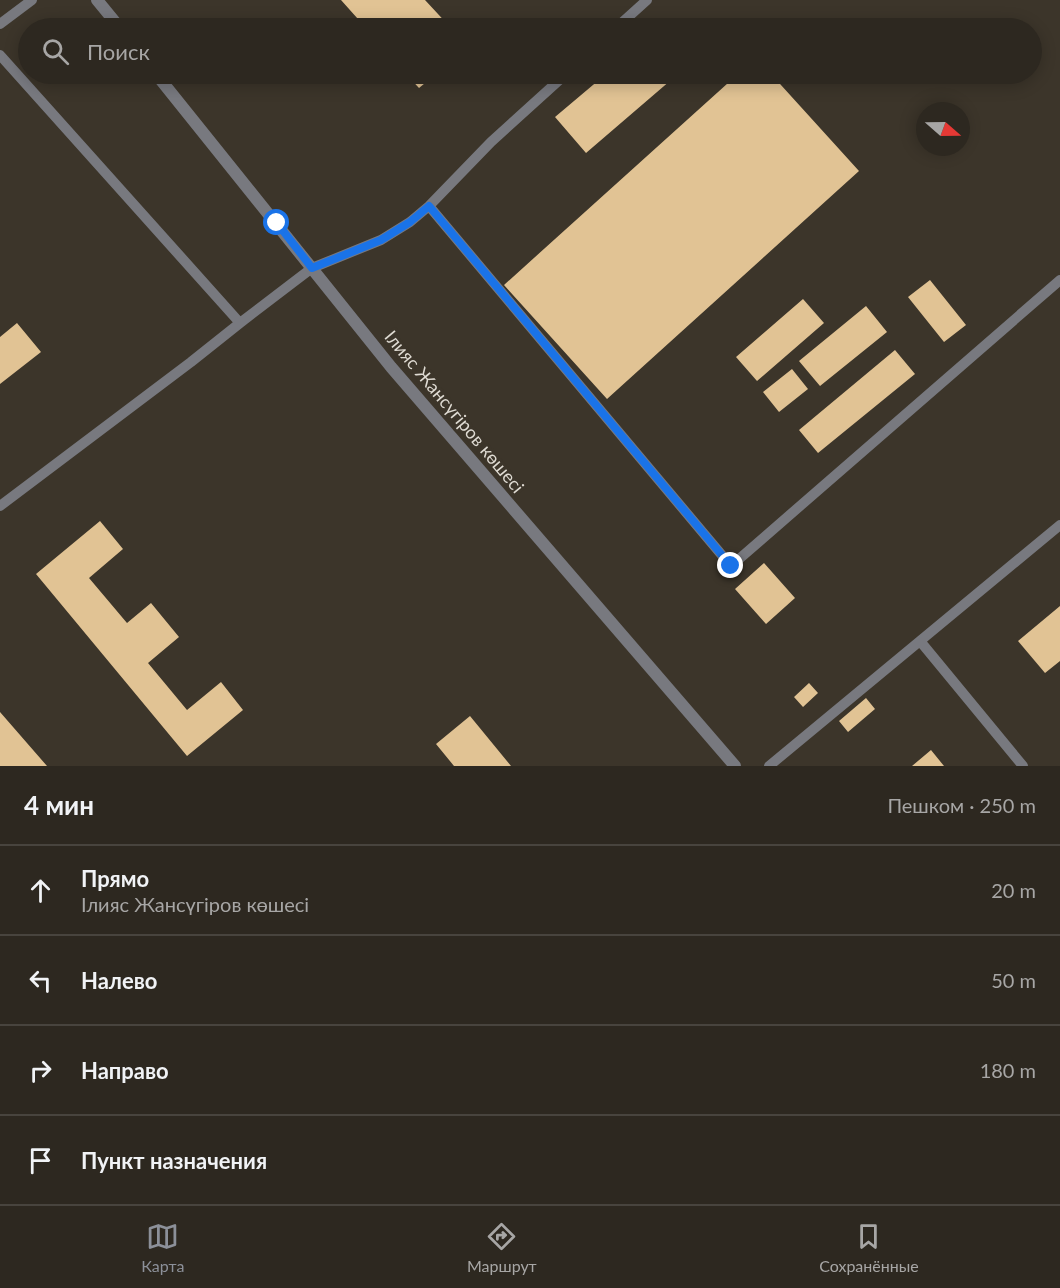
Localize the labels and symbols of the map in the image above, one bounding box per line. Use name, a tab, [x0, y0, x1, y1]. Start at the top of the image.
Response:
north arrow	[916, 102, 970, 156]
route start	[263, 209, 289, 235]
street label: Ілияс Жансүгіров көшесі	[380, 326, 529, 497]
route end	[717, 552, 743, 578]

